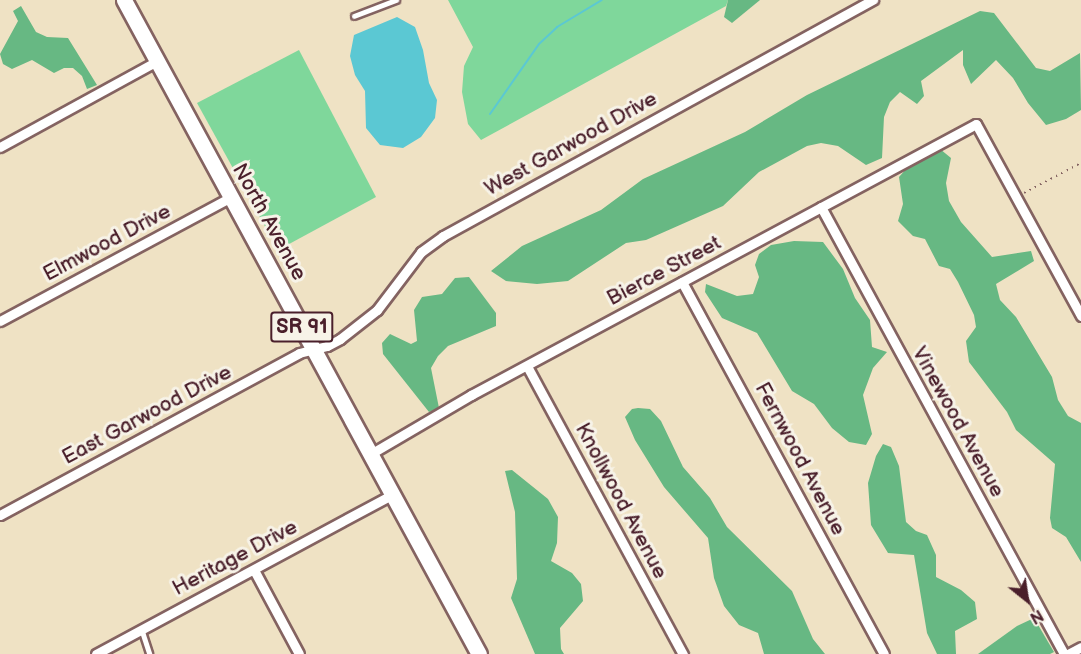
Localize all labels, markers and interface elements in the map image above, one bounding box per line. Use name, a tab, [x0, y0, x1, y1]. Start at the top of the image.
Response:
street label: West Garwood Drive	[480, 86, 662, 202]
street label: North Avenue	[227, 159, 311, 285]
street label: Elmwood Drive	[39, 199, 175, 287]
street label: Bierce Street	[603, 230, 725, 312]
road number: SR 91	[269, 310, 335, 344]
street label: Vinewood Avenue	[906, 342, 1010, 502]
street label: East Garwood Drive	[58, 360, 236, 470]
street label: Fernwood Avenue	[749, 378, 851, 540]
street label: Knollwood Avenue	[569, 419, 673, 583]
street label: Heritage Drive	[168, 515, 302, 601]
north arrow	[997, 570, 1057, 630]
text: N	[1026, 605, 1046, 627]

